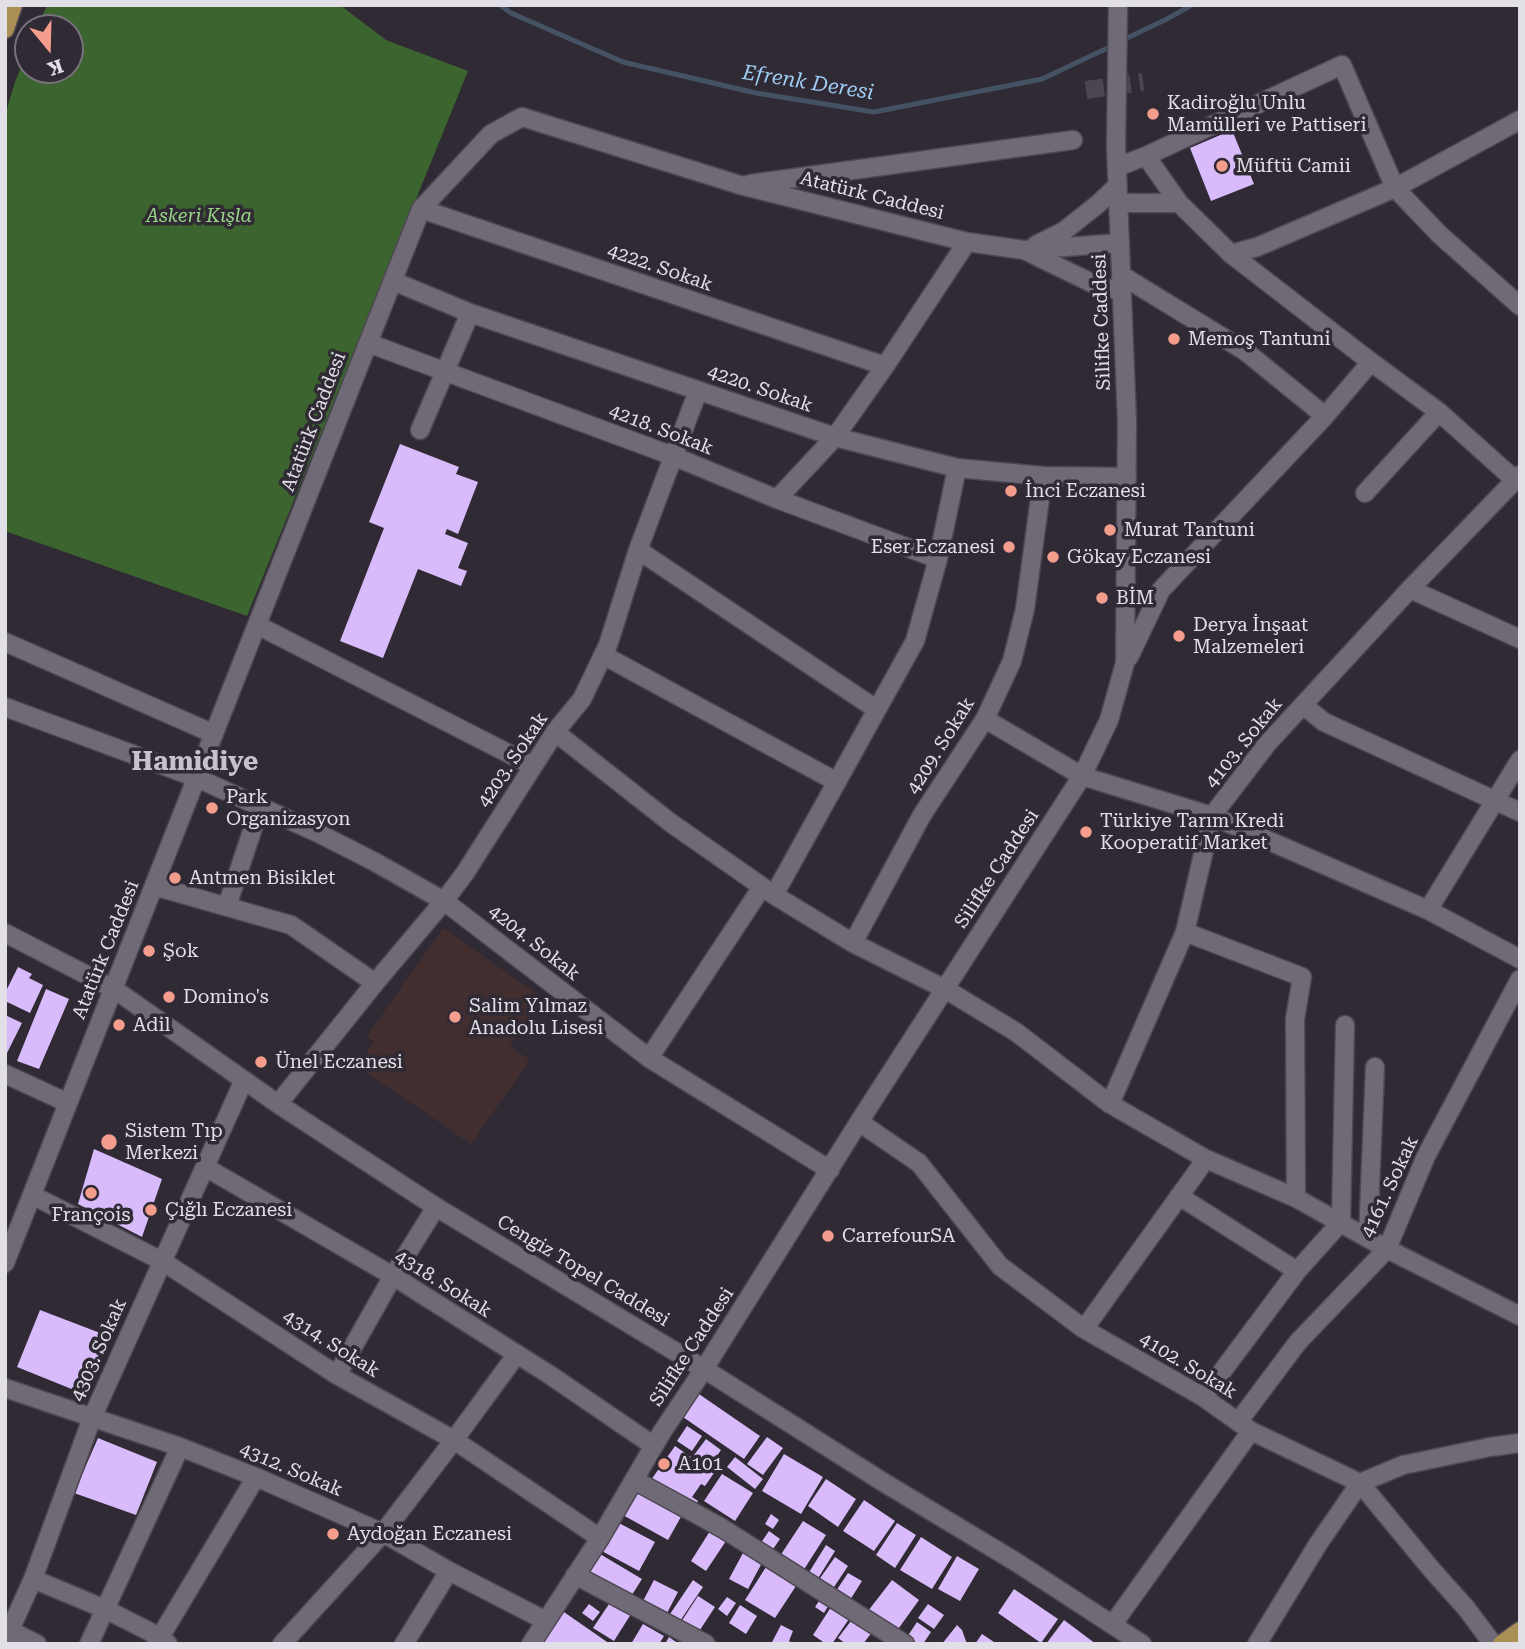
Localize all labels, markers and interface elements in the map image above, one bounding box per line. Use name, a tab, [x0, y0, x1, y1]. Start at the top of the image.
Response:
north arrow	[14, 14, 84, 84]
text: K	[45, 54, 66, 81]
water label: Efrenk Deresi	[740, 60, 876, 106]
place label: Kadiroğlu Unlu Mamülleri ve Pattiseri	[1167, 92, 1366, 136]
marker: Kadiroğlu Unlu Mamülleri ve Pattiseri	[1145, 106, 1161, 122]
place label: Müftü Camii	[1236, 155, 1351, 177]
marker: Müftü Camii	[1214, 158, 1230, 174]
street label: Atatürk Caddesi	[798, 167, 946, 225]
park label: Askeri Kışla	[146, 205, 252, 227]
street label: 4222. Sokak	[604, 239, 716, 297]
street label: Silifke Caddesi	[1088, 253, 1116, 391]
place label: Memoş Tantuni	[1188, 328, 1330, 350]
marker: Memoş Tantuni	[1166, 331, 1182, 347]
street label: Atatürk Caddesi	[277, 349, 351, 495]
street label: 4220. Sokak	[704, 360, 816, 418]
street label: 4218. Sokak	[606, 400, 716, 460]
place label: İnci Eczanesi	[1025, 480, 1146, 502]
marker: İnci Eczanesi	[1003, 483, 1019, 499]
place label: Murat Tantuni	[1124, 519, 1255, 541]
marker: Murat Tantuni	[1102, 522, 1118, 538]
place label: Eser Eczanesi	[871, 536, 995, 558]
marker: Eser Eczanesi	[1001, 539, 1017, 555]
place label: Gökay Eczanesi	[1067, 546, 1211, 568]
marker: Gökay Eczanesi	[1045, 549, 1061, 565]
place label: BİM	[1116, 587, 1154, 609]
marker: BİM	[1094, 590, 1110, 606]
place label: Derya İnşaat Malzemeleri	[1193, 614, 1308, 658]
marker: Derya İnşaat Malzemeleri	[1171, 628, 1187, 644]
street label: 4209. Sokak	[902, 693, 980, 799]
street label: 4103. Sokak	[1201, 693, 1287, 793]
street label: 4203. Sokak	[473, 708, 553, 812]
district label: Hamidiye	[132, 746, 258, 778]
place label: Park Organizasyon	[226, 786, 351, 830]
marker: Park Organizasyon	[204, 800, 220, 816]
street label: Silifke Caddesi	[950, 805, 1044, 933]
place label: Türkiye Tarım Kredi Kooperatif Market	[1100, 810, 1284, 854]
marker: Türkiye Tarım Kredi Kooperatif Market	[1078, 824, 1094, 840]
place label: Antmen Bisiklet	[189, 867, 335, 889]
marker: Antmen Bisiklet	[167, 870, 183, 886]
street label: Atatürk Caddesi	[68, 877, 144, 1023]
street label: 4204. Sokak	[484, 900, 584, 986]
place label: Şok	[163, 940, 199, 962]
marker: Şok	[141, 943, 157, 959]
place label: Domino's	[183, 986, 269, 1008]
marker: Domino's	[161, 989, 177, 1005]
place label: Salim Yılmaz Anadolu Lisesi	[469, 995, 603, 1039]
marker: Salim Yılmaz Anadolu Lisesi	[447, 1009, 463, 1025]
place label: Adil	[133, 1014, 170, 1036]
marker: Adil	[111, 1017, 127, 1033]
place label: Ünel Eczanesi	[275, 1051, 403, 1073]
marker: Ünel Eczanesi	[253, 1054, 269, 1070]
place label: Sistem Tıp Merkezi	[125, 1120, 223, 1164]
marker: Sistem Tıp Merkezi	[99, 1132, 119, 1152]
street label: 4161. Sokak	[1356, 1132, 1424, 1242]
marker: François	[83, 1185, 99, 1201]
place label: Çığlı Eczanesi	[165, 1199, 292, 1221]
marker: Çığlı Eczanesi	[143, 1202, 159, 1218]
place label: François	[52, 1204, 130, 1226]
street label: Cengiz Topel Caddesi	[493, 1210, 673, 1332]
place label: CarrefourSA	[842, 1225, 955, 1247]
marker: CarrefourSA	[820, 1228, 836, 1244]
street label: 4318. Sokak	[390, 1245, 496, 1323]
street label: Silifke Caddesi	[645, 1283, 739, 1411]
street label: 4303. Sokak	[66, 1295, 132, 1405]
street label: 4314. Sokak	[278, 1305, 384, 1383]
street label: 4102. Sokak	[1135, 1328, 1241, 1404]
street label: 4312. Sokak	[236, 1438, 346, 1502]
place label: A101	[678, 1453, 723, 1475]
marker: A101	[656, 1456, 672, 1472]
place label: Aydoğan Eczanesi	[347, 1523, 512, 1545]
marker: Aydoğan Eczanesi	[325, 1526, 341, 1542]

